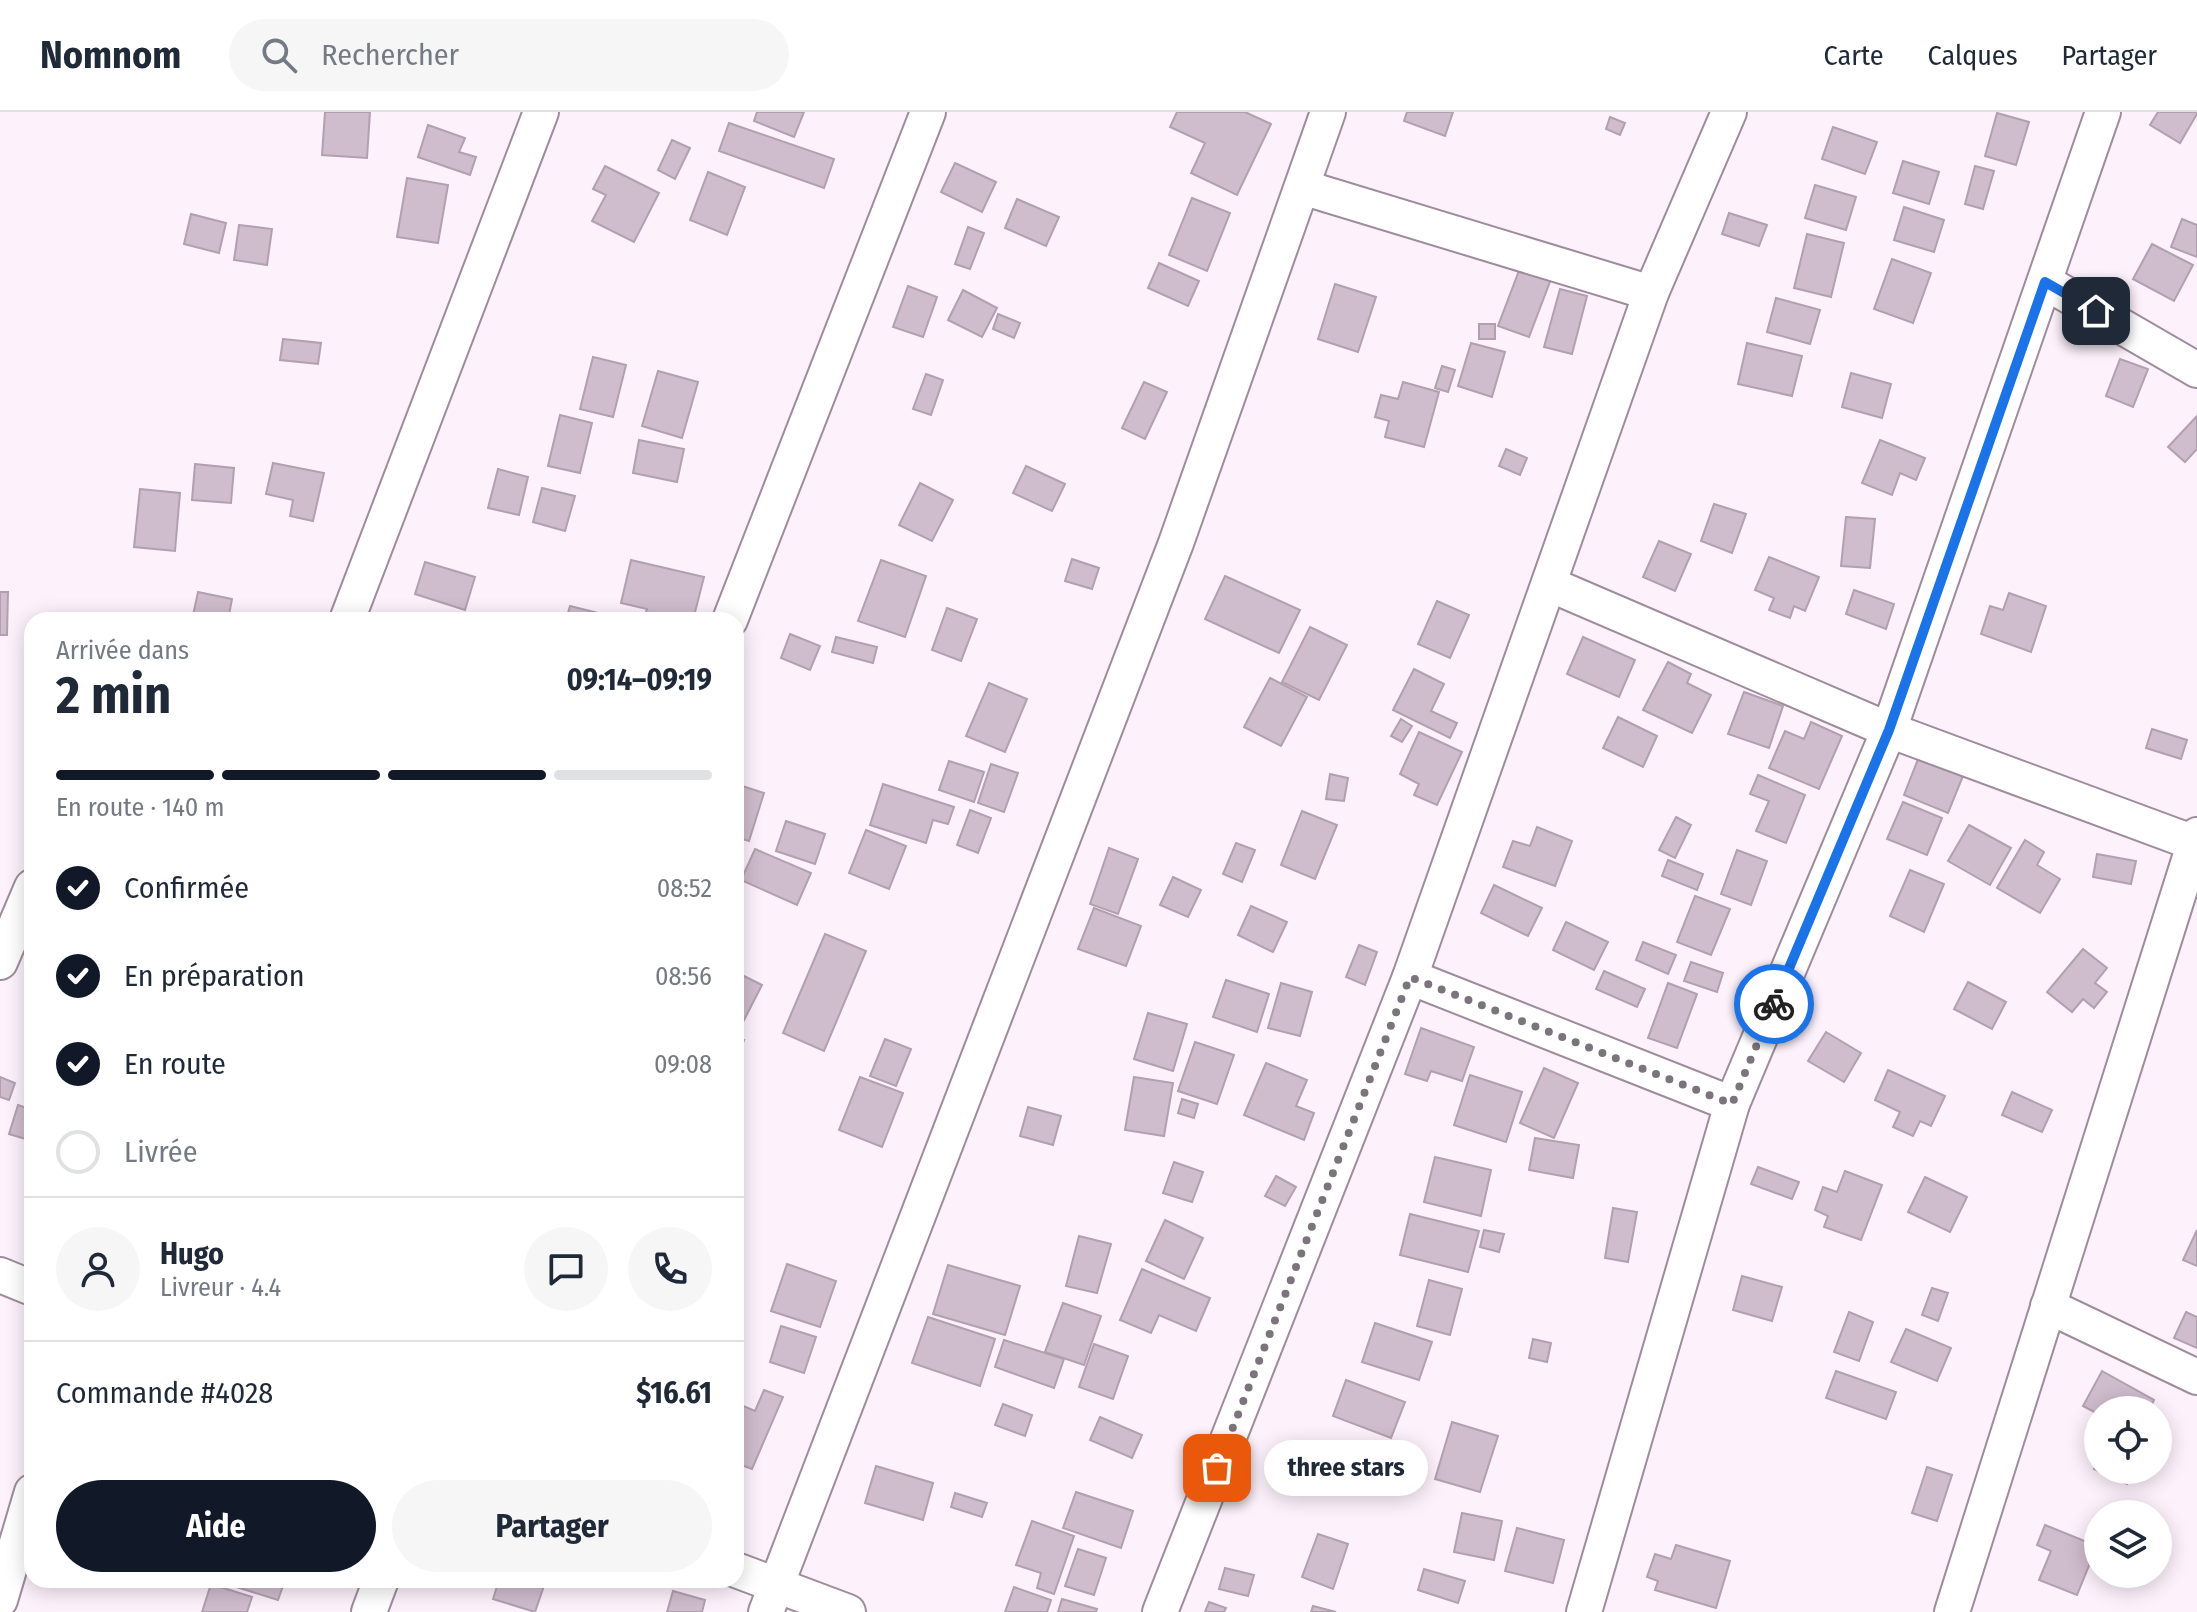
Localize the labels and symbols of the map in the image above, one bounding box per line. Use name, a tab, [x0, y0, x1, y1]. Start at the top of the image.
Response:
pin	[2062, 277, 2130, 345]
courier	[1734, 964, 1814, 1044]
pin	[1183, 1434, 1251, 1502]
callout: three stars	[1265, 1440, 1429, 1496]

